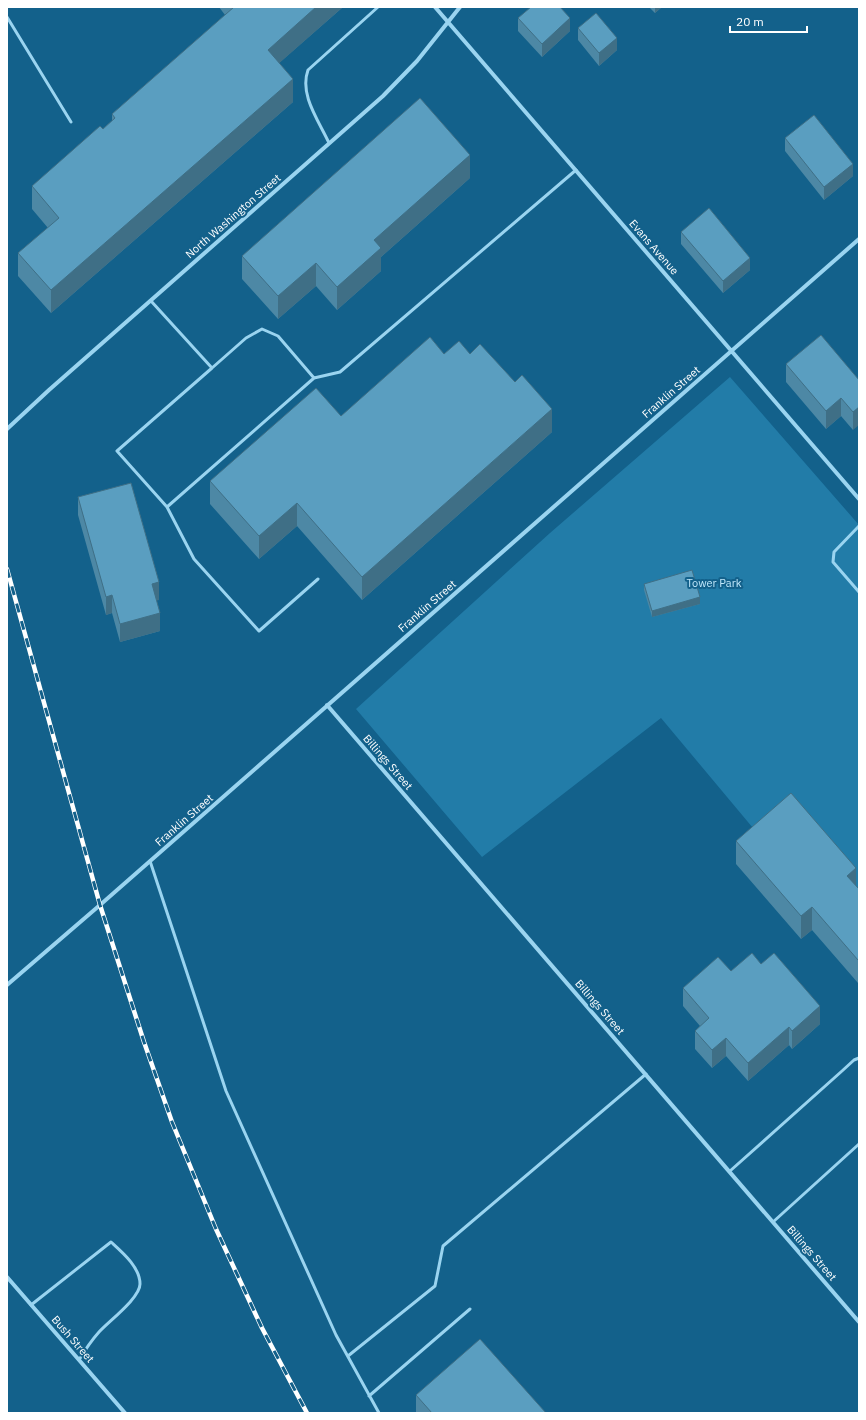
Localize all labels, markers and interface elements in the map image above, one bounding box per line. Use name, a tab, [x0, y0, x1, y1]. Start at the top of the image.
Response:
scale bar	[730, 8, 807, 34]
text: 20 m	[736, 14, 764, 29]
street label: North Washington Street	[182, 171, 284, 261]
street label: Evans Avenue	[626, 217, 682, 277]
street label: Franklin Street	[639, 363, 703, 421]
park label: Tower Park	[686, 576, 742, 590]
street label: Franklin Street	[395, 577, 459, 635]
street label: Billings Street	[360, 731, 416, 793]
street label: Franklin Street	[152, 791, 216, 849]
street label: Billings Street	[572, 976, 628, 1038]
street label: Billings Street	[784, 1222, 840, 1284]
street label: Bush Street	[49, 1313, 97, 1366]

